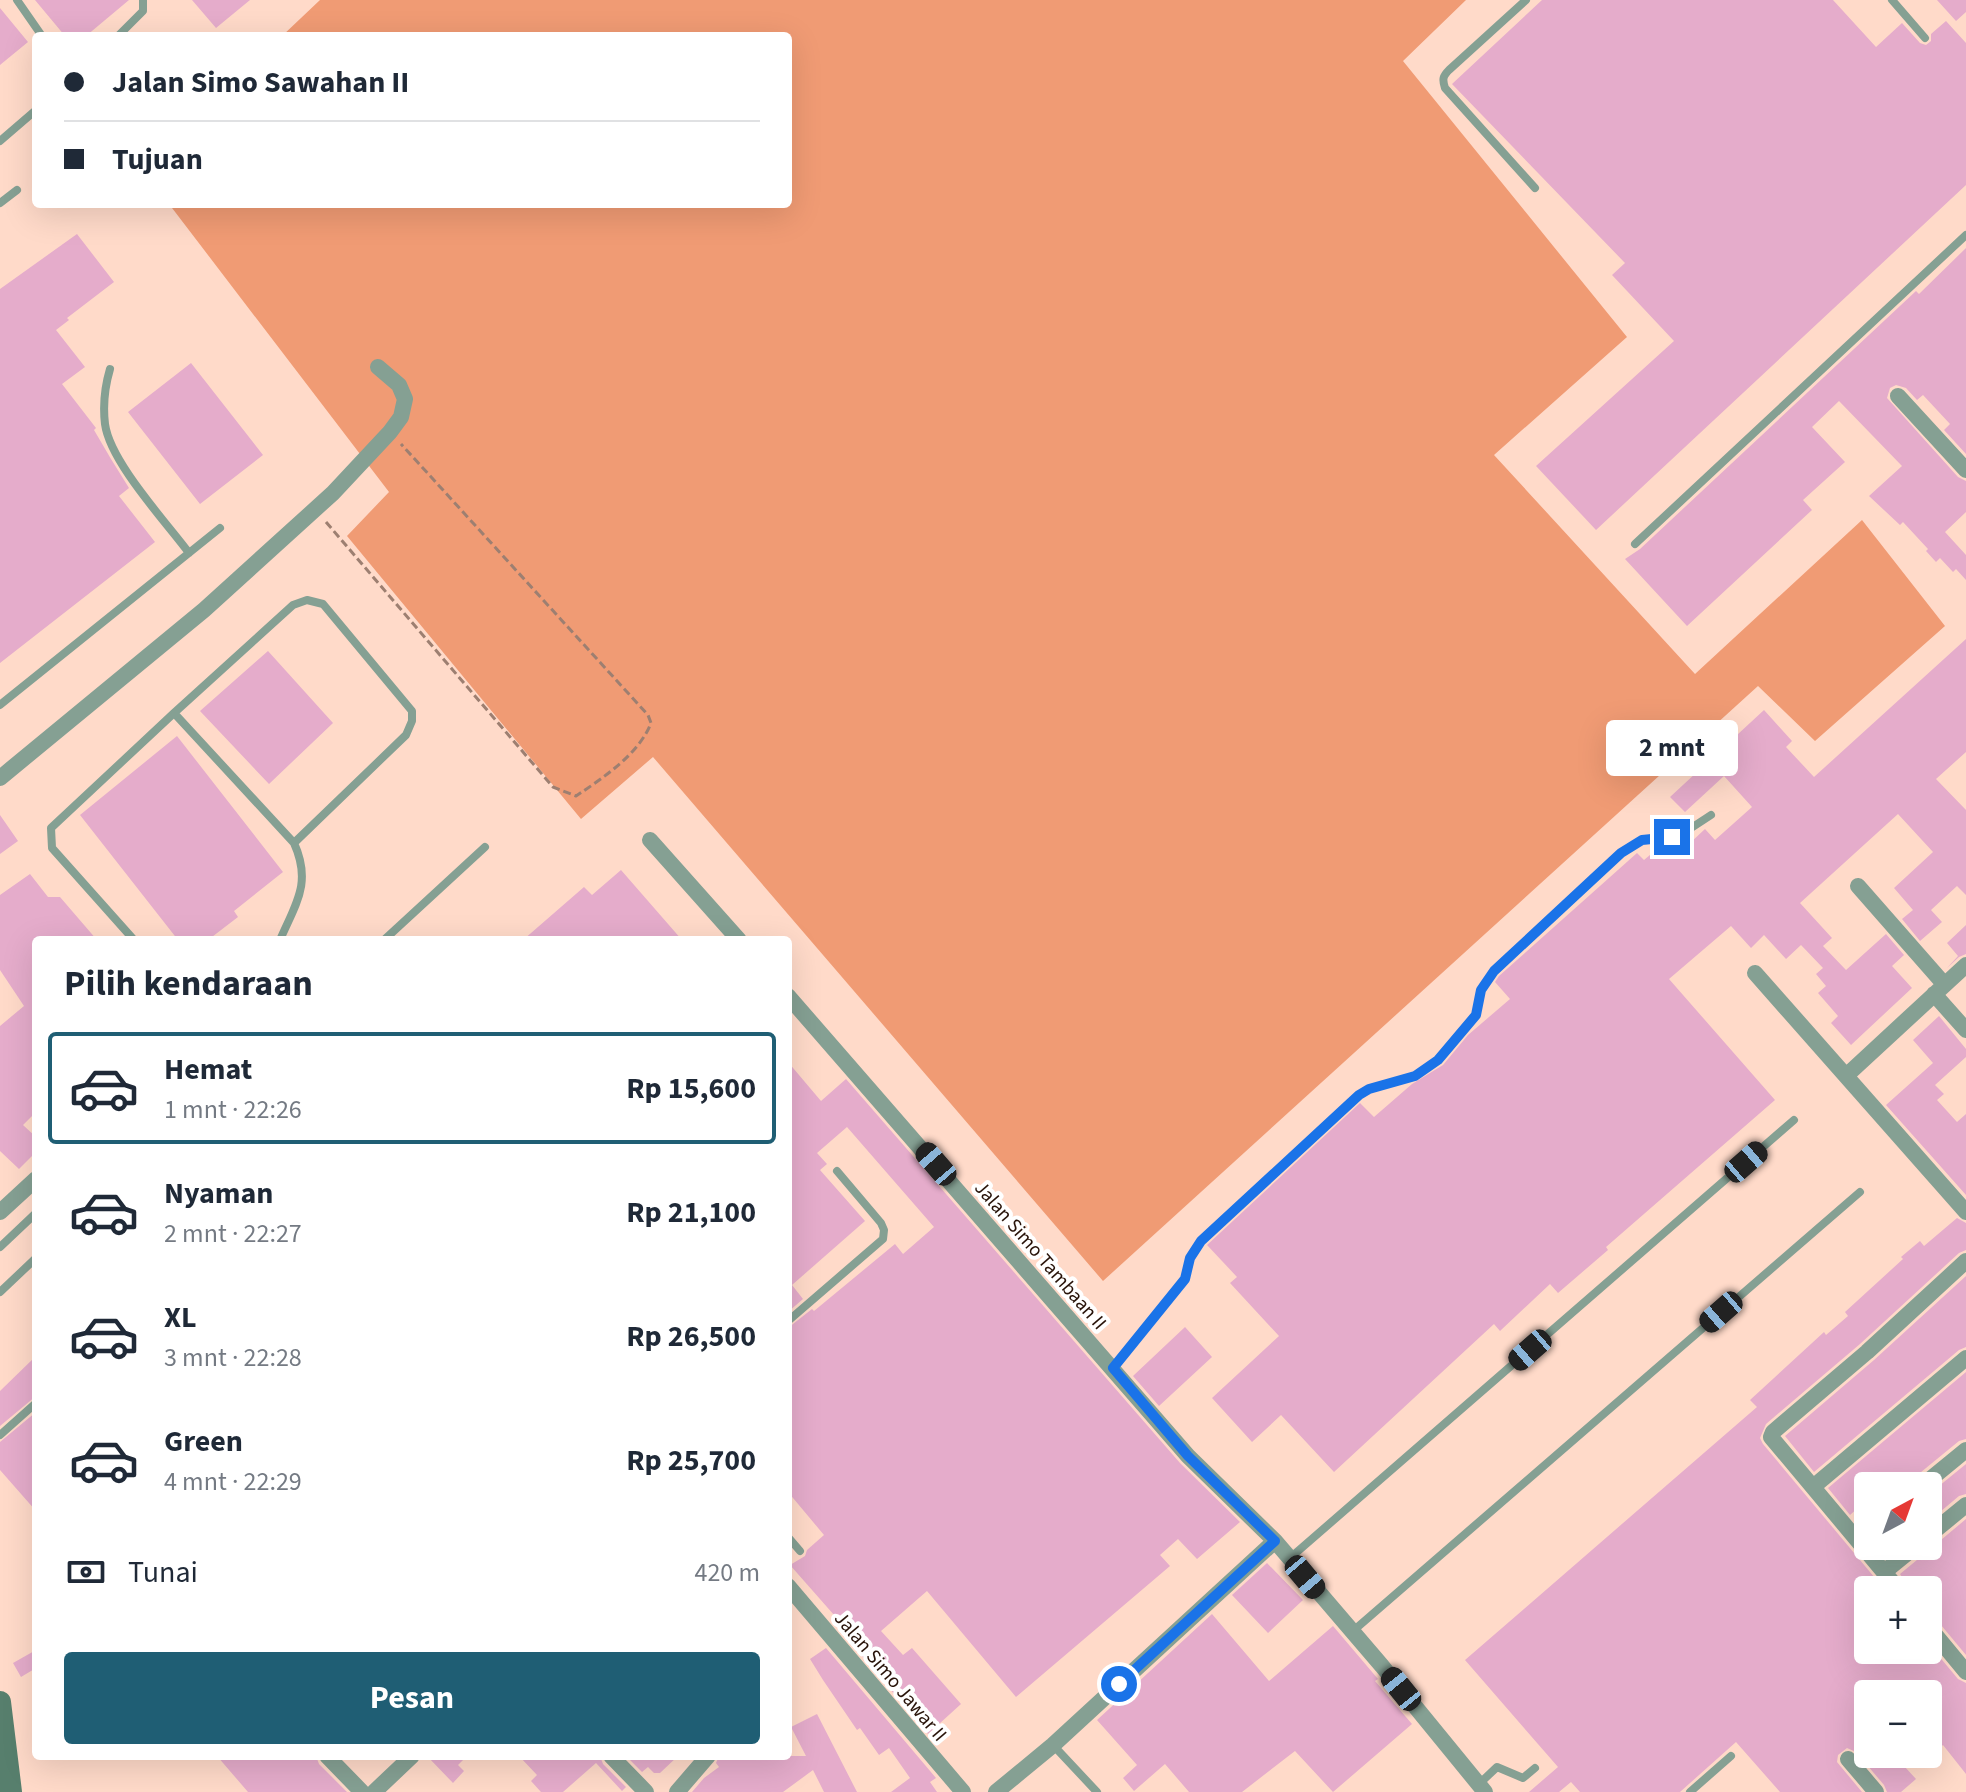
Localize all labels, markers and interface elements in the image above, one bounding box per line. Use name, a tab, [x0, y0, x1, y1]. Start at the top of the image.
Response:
text: Jalan Simo Sawahan II	[112, 61, 409, 104]
text: Tujuan	[112, 138, 203, 181]
callout: 2 mnt	[1606, 721, 1738, 777]
text: 2 mnt	[1639, 729, 1705, 766]
route end	[1654, 819, 1690, 855]
text: Pilih kendaraan	[64, 958, 313, 1009]
text: Hemat	[164, 1048, 252, 1091]
icon: car	[68, 1052, 140, 1124]
text: Rp 15,600	[626, 1067, 756, 1110]
text: 1 mnt · 22:26	[164, 1091, 302, 1128]
car	[1720, 1137, 1772, 1187]
car	[911, 1138, 961, 1190]
text: Nyaman	[164, 1172, 273, 1215]
street label: Jalan Simo Tambaan II	[968, 1175, 1113, 1336]
icon: car	[68, 1176, 140, 1248]
text: Rp 21,100	[626, 1191, 756, 1234]
text: 2 mnt · 22:27	[164, 1215, 302, 1252]
car	[1695, 1287, 1747, 1337]
text: XL	[164, 1296, 197, 1339]
icon: car	[68, 1300, 140, 1372]
text: Rp 26,500	[626, 1315, 756, 1358]
car	[1504, 1325, 1556, 1375]
text: 3 mnt · 22:28	[164, 1339, 302, 1376]
text: Green	[164, 1420, 243, 1463]
icon: car	[68, 1424, 140, 1496]
text: Rp 25,700	[626, 1439, 756, 1482]
text: 4 mnt · 22:29	[164, 1463, 302, 1500]
north arrow	[1854, 1472, 1942, 1560]
map controls	[1854, 1472, 1942, 1768]
icon: cash	[64, 1550, 108, 1594]
text: Tunai	[128, 1551, 198, 1594]
car	[1280, 1551, 1330, 1603]
text: 420 m	[694, 1554, 760, 1591]
button: +	[1854, 1576, 1942, 1664]
street label: Jalan Simo Jawar II	[827, 1606, 953, 1748]
button: Pesan	[64, 1652, 760, 1744]
car	[1377, 1663, 1425, 1715]
route start	[1101, 1666, 1137, 1702]
button: −	[1854, 1680, 1942, 1768]

